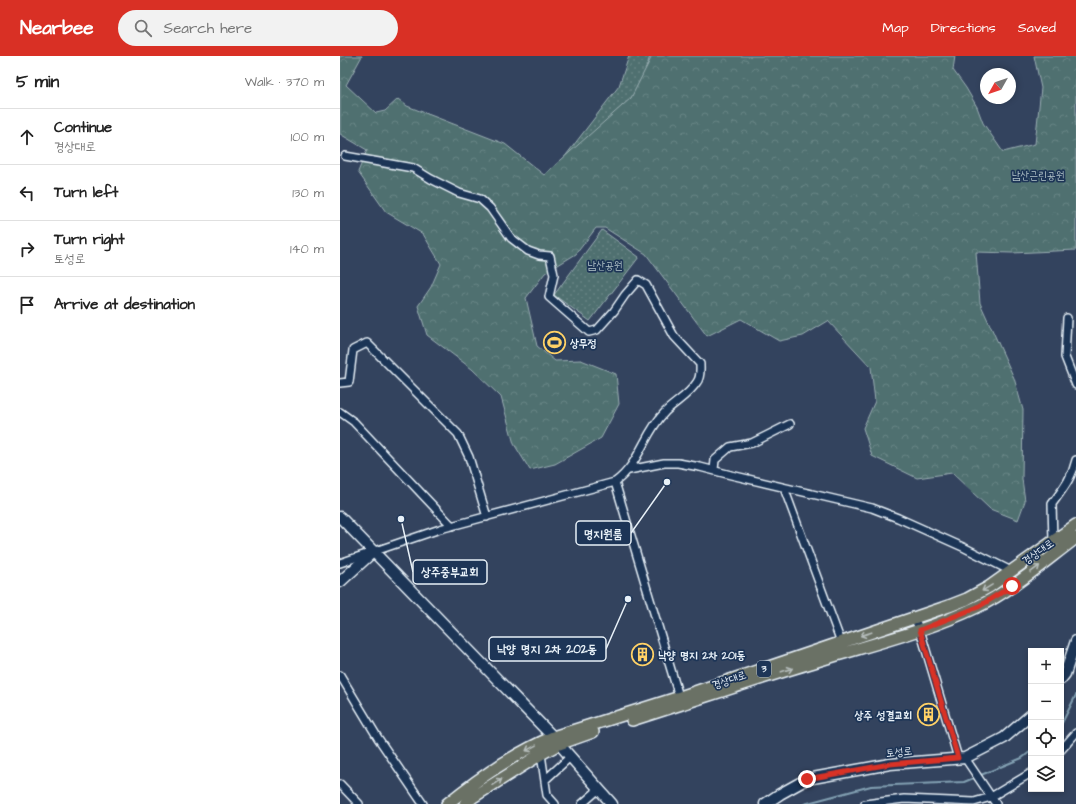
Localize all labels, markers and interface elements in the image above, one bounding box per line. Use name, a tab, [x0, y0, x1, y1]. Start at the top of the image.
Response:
search box	[118, 10, 398, 46]
text: Nearbee	[20, 15, 94, 42]
icon: search	[132, 17, 154, 39]
text: Search here	[164, 18, 252, 39]
text: Map	[882, 18, 909, 38]
text: Directions	[931, 18, 996, 38]
text: Saved	[1018, 18, 1056, 38]
north arrow	[980, 68, 1016, 104]
text: 5 min	[16, 70, 59, 94]
text: Walk · 370 m	[245, 73, 324, 91]
text: Continue	[54, 117, 112, 138]
icon: ahead	[16, 126, 38, 148]
text: 100 m	[291, 128, 324, 146]
text: 경상대로	[54, 138, 96, 156]
park label: 남산근린공원	[1011, 168, 1065, 183]
icon: left	[16, 182, 38, 204]
text: Turn left	[54, 182, 118, 203]
text: 130 m	[292, 184, 324, 202]
text: Turn right	[54, 229, 125, 250]
icon: right	[16, 238, 38, 260]
text: 140 m	[290, 240, 324, 258]
text: 토성로	[54, 250, 85, 268]
park label: 남산공원	[587, 258, 623, 273]
icon: arrive	[16, 294, 38, 316]
text: Arrive at destination	[54, 294, 195, 315]
sports icon: 상무정	[542, 330, 568, 356]
place label: 상무정	[570, 336, 597, 351]
callout: 명지원룸	[576, 521, 631, 545]
text: 명지원룸	[584, 526, 623, 543]
street label: 경상대로	[1019, 536, 1057, 568]
callout: 상주중부교회	[413, 560, 487, 584]
text: 상주중부교회	[420, 564, 479, 581]
one-way arrow	[1029, 565, 1040, 573]
route start	[1003, 577, 1021, 595]
one-way arrow	[981, 584, 993, 592]
one-way arrow	[860, 631, 873, 638]
callout: 낙양 명지 2차 202동	[489, 637, 606, 661]
text: 낙양 명지 2차 202동	[497, 641, 597, 658]
building icon: 낙양 명지 2차 201동	[629, 642, 655, 668]
place label: 낙양 명지 2차 201동	[658, 648, 745, 663]
map controls	[1028, 648, 1064, 792]
button: +	[1028, 648, 1064, 684]
road number: 3	[757, 661, 771, 677]
one-way arrow	[780, 666, 793, 673]
street label: 경상대로	[710, 667, 748, 693]
button: −	[1028, 684, 1064, 720]
building icon: 상주 성결교회	[915, 702, 941, 728]
place label: 상주 성결교회	[854, 708, 912, 723]
button: locate	[1028, 720, 1064, 756]
street label: 토성로	[885, 743, 913, 761]
one-way arrow	[525, 744, 537, 752]
button: layers	[1028, 756, 1064, 792]
route end	[798, 770, 816, 788]
one-way arrow	[491, 778, 502, 786]

